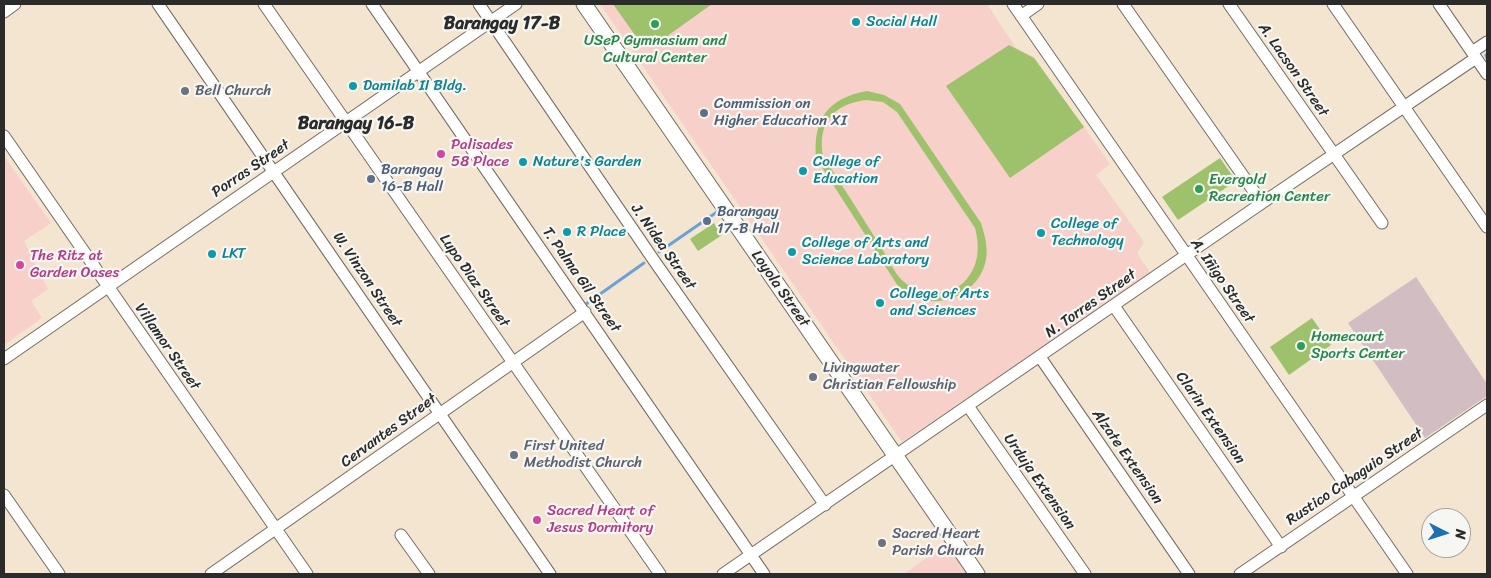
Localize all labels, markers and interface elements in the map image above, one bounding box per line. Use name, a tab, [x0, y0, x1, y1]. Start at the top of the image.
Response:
district label: Barangay 17-B	[444, 13, 560, 35]
place label: Social Hall	[866, 13, 937, 31]
marker: Social Hall	[850, 16, 862, 28]
marker: USeP Gymnasium and Cultural Center	[649, 18, 661, 30]
street label: A. Lacson Street	[1254, 20, 1332, 120]
place label: USeP Gymnasium and Cultural Center	[584, 32, 726, 67]
place label: Damilab II Bldg.	[363, 77, 467, 95]
marker: Damilab II Bldg.	[347, 80, 359, 92]
place label: Bell Church	[195, 82, 271, 100]
marker: Bell Church	[179, 85, 191, 97]
place label: Commission on Higher Education XI	[714, 95, 847, 130]
marker: Commission on Higher Education XI	[698, 107, 710, 119]
district label: Barangay 16-B	[298, 113, 414, 135]
street label: Porras Street	[209, 136, 293, 202]
place label: Palisades 58 Place	[451, 136, 513, 171]
marker: Palisades 58 Place	[435, 148, 447, 160]
place label: Nature's Garden	[533, 153, 641, 171]
place label: College of Education	[813, 153, 879, 188]
marker: Nature's Garden	[517, 156, 529, 168]
place label: Barangay 16-B Hall	[381, 161, 443, 196]
marker: College of Education	[797, 165, 809, 177]
place label: Evergold Recreation Center	[1209, 171, 1330, 206]
marker: Barangay 16-B Hall	[365, 173, 377, 185]
marker: Evergold Recreation Center	[1193, 183, 1205, 195]
street label: J. Nidea Street	[627, 201, 699, 293]
place label: Barangay 17-B Hall	[717, 203, 779, 238]
marker: Barangay 17-B Hall	[701, 215, 713, 227]
place label: College of Technology	[1051, 215, 1124, 250]
place label: R Place	[577, 223, 626, 241]
street label: T. Palma Gil Street	[538, 224, 624, 336]
marker: R Place	[561, 226, 573, 238]
marker: College of Technology	[1035, 227, 1047, 239]
street label: W. Vinzon Street	[329, 229, 405, 331]
street label: Lupo Diaz Street	[435, 231, 513, 331]
place label: College of Arts and Science Laboratory	[802, 234, 929, 269]
street label: A. Iñigo Street	[1186, 235, 1258, 327]
place label: LKT	[222, 245, 245, 263]
marker: College of Arts and Science Laboratory	[786, 246, 798, 258]
place label: The Ritz at Garden Oases	[30, 247, 119, 282]
street label: Loyola Street	[747, 247, 813, 331]
marker: LKT	[206, 248, 218, 260]
marker: The Ritz at Garden Oases	[14, 259, 26, 271]
street label: N. Torres Street	[1042, 266, 1140, 342]
place label: College of Arts and Sciences	[890, 285, 989, 320]
marker: College of Arts and Sciences	[874, 297, 886, 309]
street label: Villamor Street	[130, 300, 204, 394]
place label: Homecourt Sports Center	[1311, 328, 1405, 363]
marker: Homecourt Sports Center	[1295, 340, 1307, 352]
place label: Livingwater Christian Fellowship	[823, 359, 956, 394]
street label: Clarin Extension	[1172, 368, 1248, 468]
marker: Livingwater Christian Fellowship	[807, 371, 819, 383]
street label: Cervantes Street	[338, 390, 440, 472]
street label: Alzate Extension	[1088, 406, 1166, 508]
street label: Rustico Cabaguio Street	[1283, 425, 1427, 529]
street label: Urduja Extension	[999, 431, 1079, 533]
place label: First United Methodist Church	[524, 437, 642, 472]
marker: First United Methodist Church	[508, 449, 520, 461]
place label: Sacred Heart of Jesus Dormitory	[547, 502, 654, 537]
north arrow	[1421, 508, 1471, 558]
marker: Sacred Heart of Jesus Dormitory	[531, 514, 543, 526]
place label: Sacred Heart Parish Church	[892, 525, 984, 560]
text: N	[1448, 528, 1473, 540]
marker: Sacred Heart Parish Church	[876, 537, 888, 549]

